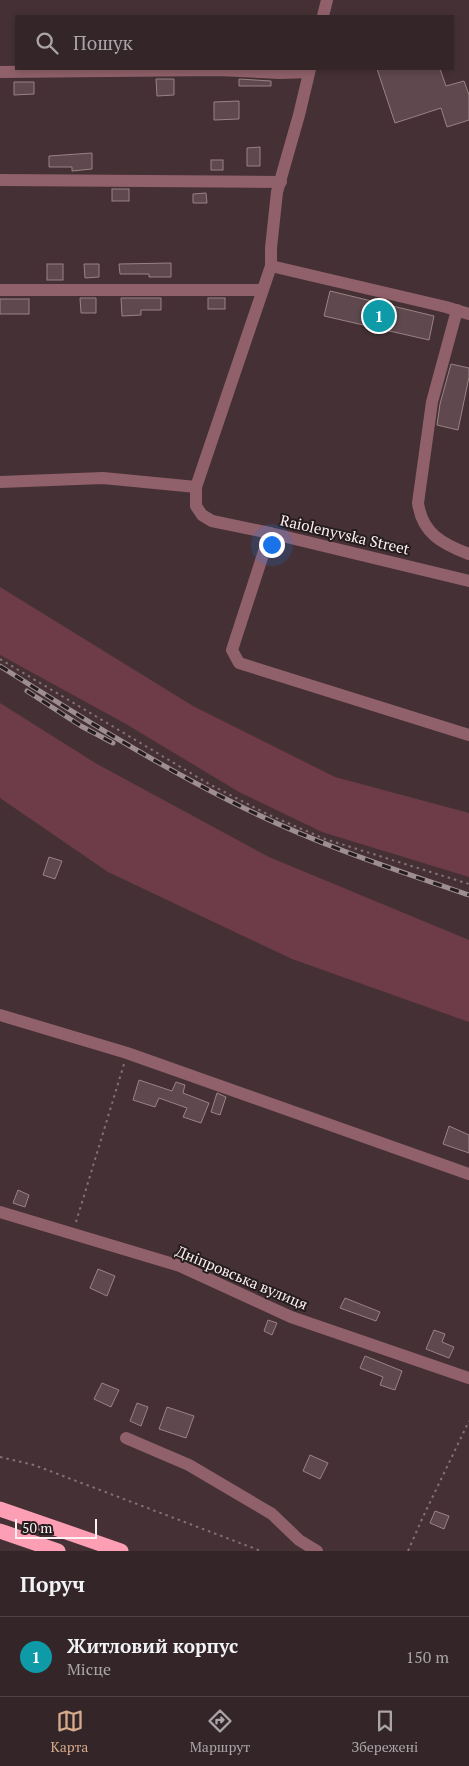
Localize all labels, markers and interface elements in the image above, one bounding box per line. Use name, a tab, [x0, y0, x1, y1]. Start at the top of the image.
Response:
search box	[15, 15, 454, 70]
icon: search	[33, 29, 61, 57]
text: Пошук	[73, 30, 133, 55]
pin: 1	[363, 297, 395, 335]
street label: Raiolenyvska Street	[278, 509, 412, 559]
your location	[259, 532, 285, 558]
street label: Дніпровська вулиця	[173, 1240, 311, 1314]
scale bar	[15, 1516, 98, 1539]
text: 50 m	[22, 1518, 52, 1537]
text: Поруч	[20, 1570, 85, 1598]
text: Житловий корпус	[67, 1633, 238, 1658]
text: 1	[31, 1646, 41, 1668]
text: 150 m	[406, 1646, 449, 1668]
text: Місце	[67, 1658, 111, 1680]
tab: Карта	[51, 1707, 88, 1756]
tab: Маршрут	[190, 1707, 250, 1756]
tab: Збережені	[351, 1707, 418, 1756]

